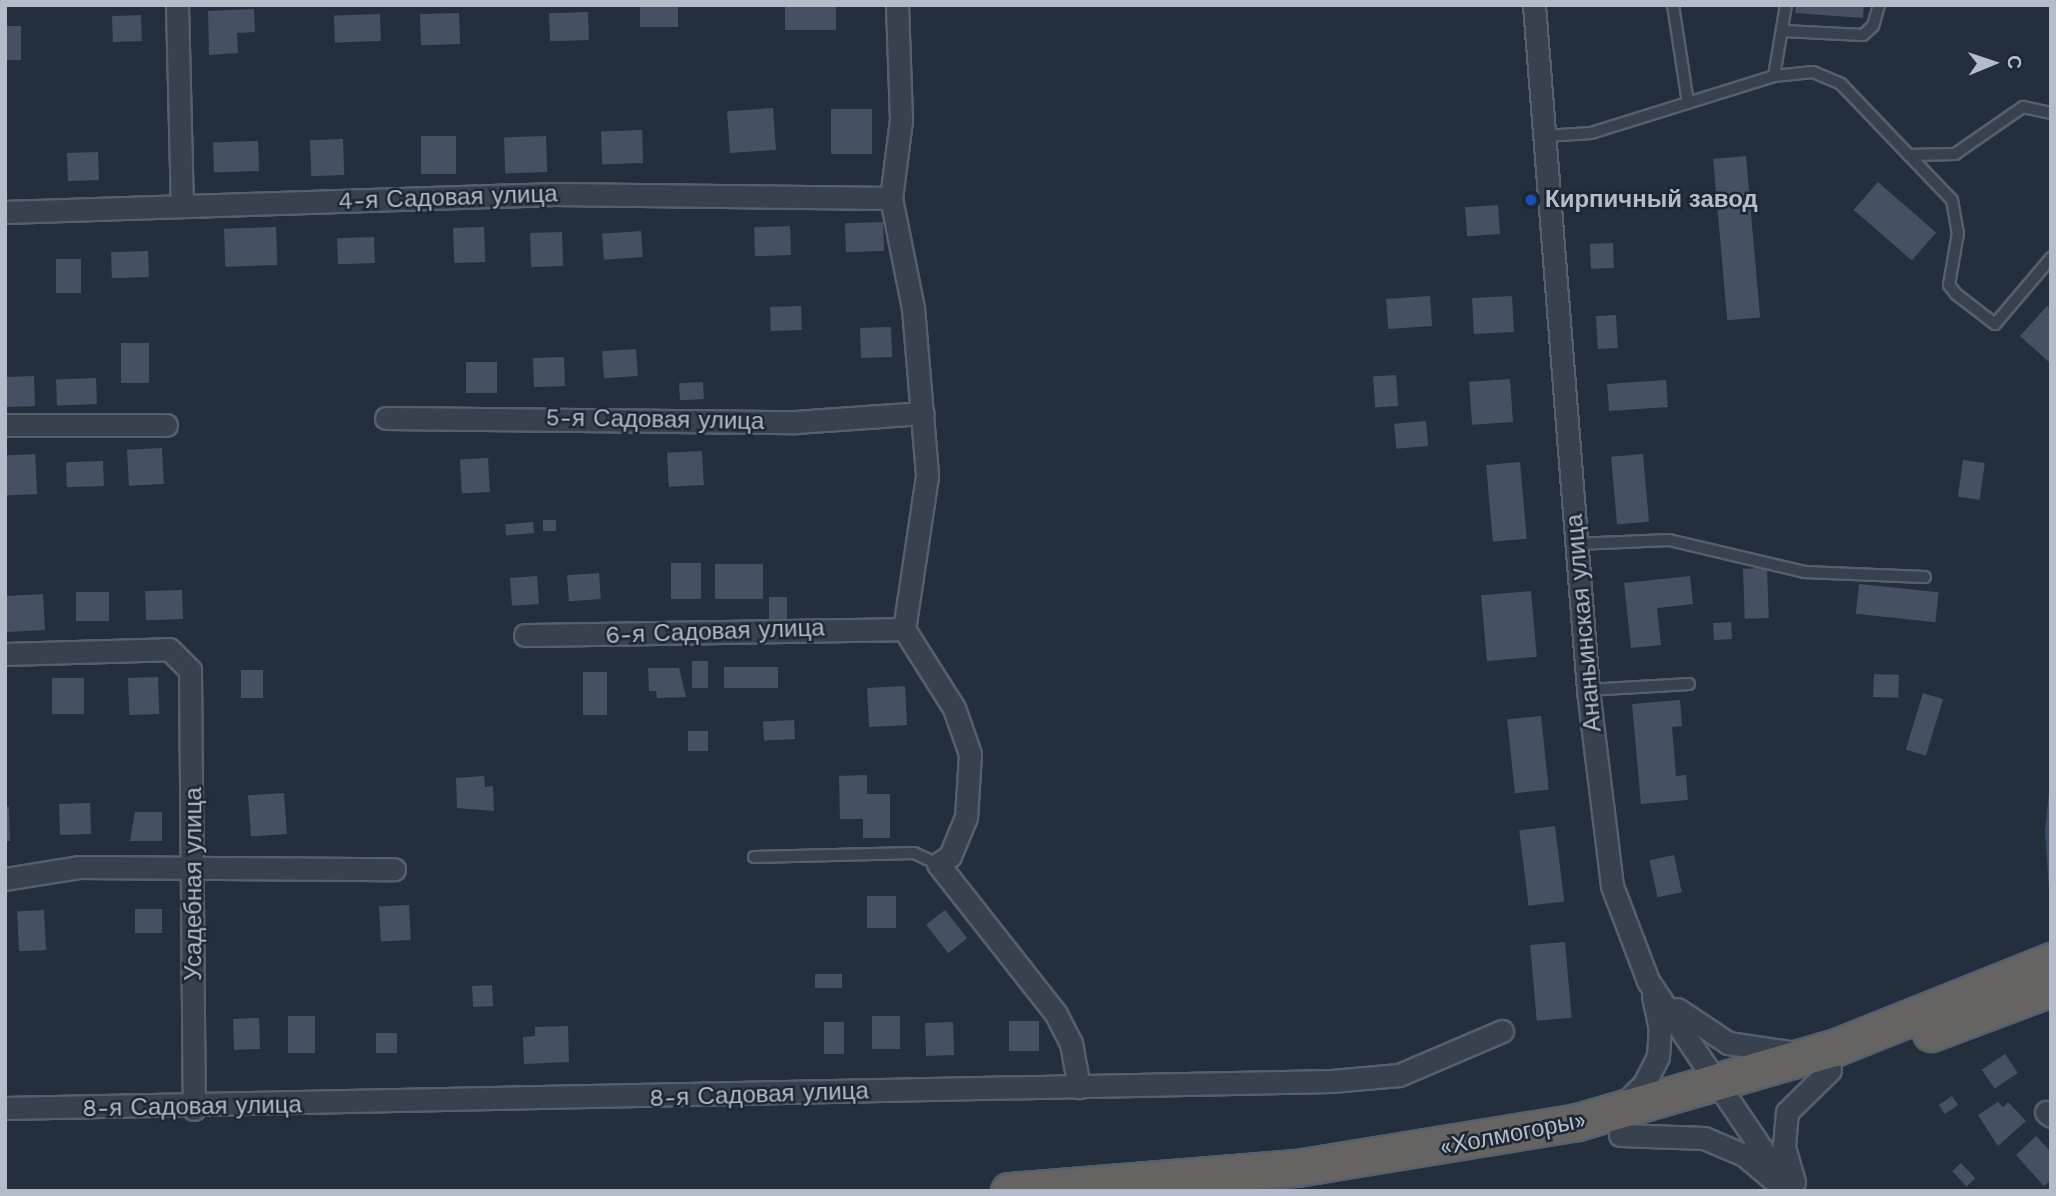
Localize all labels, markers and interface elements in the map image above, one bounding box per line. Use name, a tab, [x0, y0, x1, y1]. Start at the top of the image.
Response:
north arrow	[1958, 28, 2028, 98]
text: С	[2003, 55, 2026, 70]
street label: 4-я Садовая улица	[338, 180, 558, 216]
place label: Кирпичный завод	[1545, 186, 1758, 214]
marker: Кирпичный завод	[1523, 192, 1539, 208]
street label: 5-я Садовая улица	[545, 404, 765, 436]
street label: Ананьинская улица	[1560, 513, 1608, 733]
street label: 6-я Садовая улица	[605, 614, 825, 650]
street label: Усадебная улица	[180, 787, 208, 981]
street label: 8-я Садовая улица	[649, 1077, 869, 1113]
street label: 8-я Садовая улица	[82, 1091, 302, 1123]
street label: «Холмогоры»	[1437, 1106, 1589, 1162]

